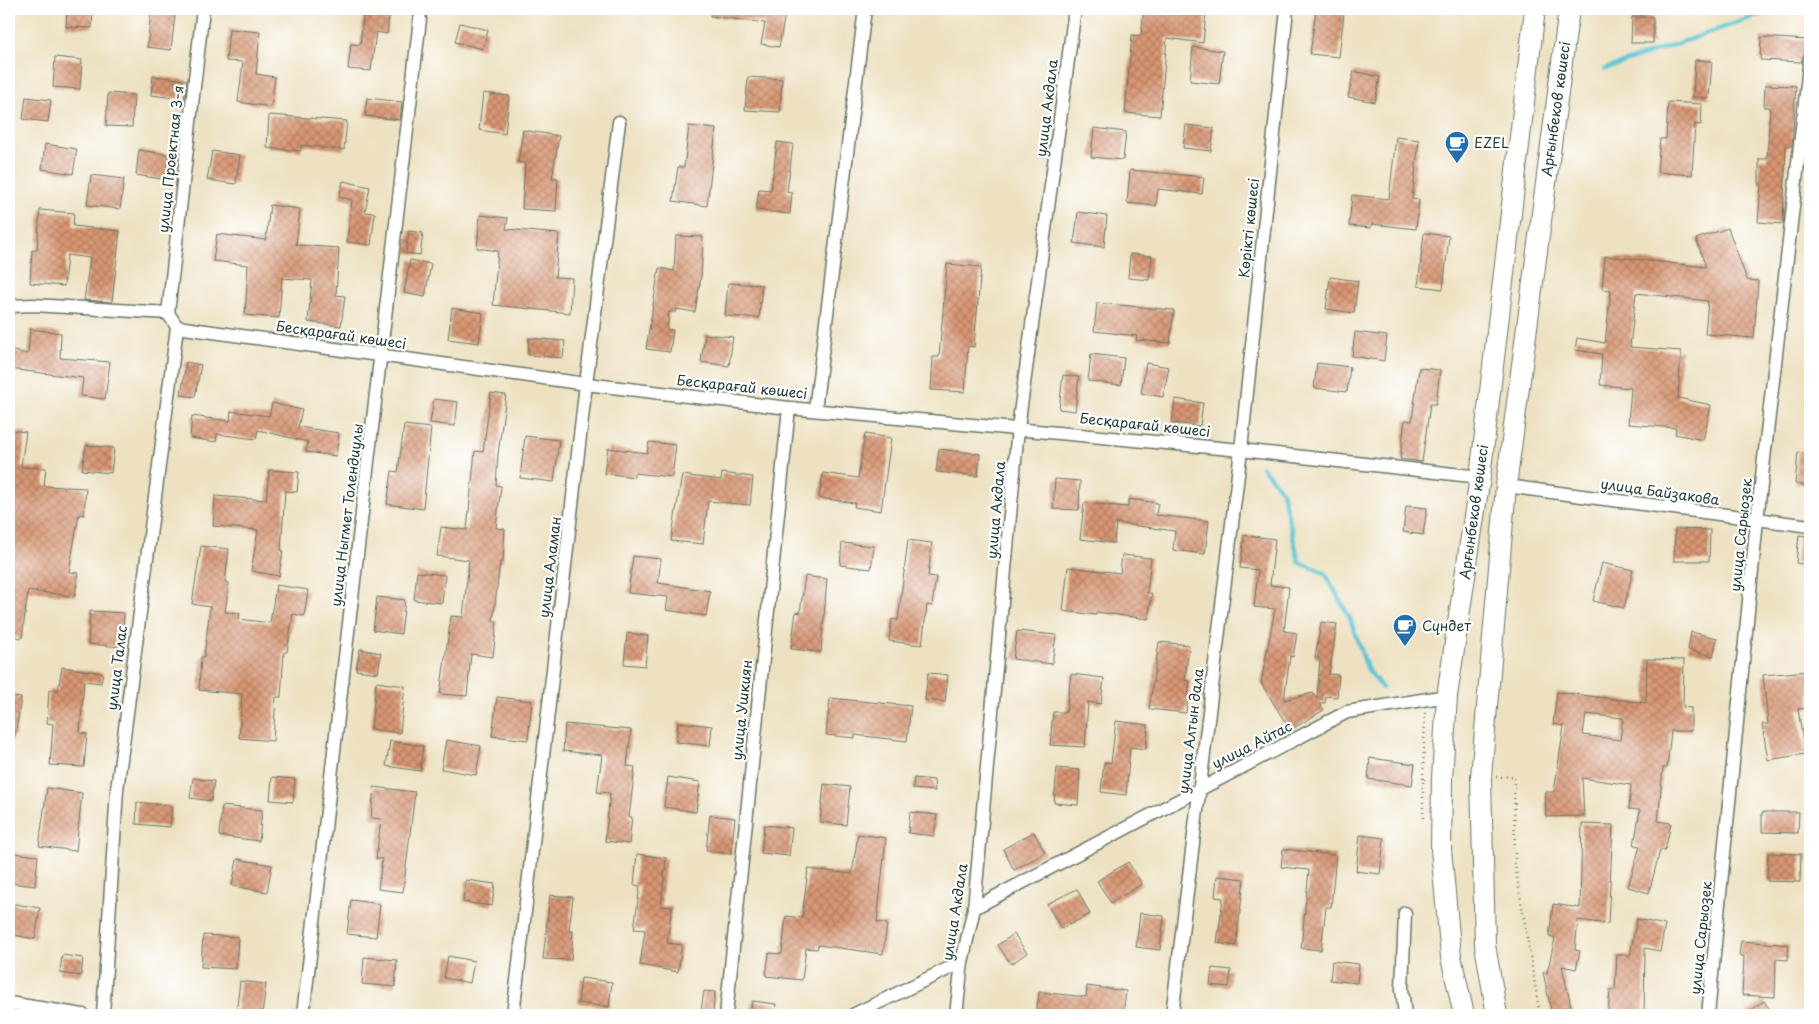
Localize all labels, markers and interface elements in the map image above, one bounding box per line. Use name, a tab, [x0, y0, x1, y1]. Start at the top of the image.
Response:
street label: Арғынбеков көшесі	[1536, 40, 1575, 178]
street label: улица Акдала	[1030, 58, 1063, 158]
street label: улица Проектная 3-я	[152, 84, 189, 234]
cafe icon: EZEL	[1444, 130, 1470, 164]
place label: EZEL	[1474, 132, 1509, 153]
street label: Көрікті көшесі	[1233, 177, 1264, 279]
street label: Бесқарағай көшесі	[274, 315, 408, 354]
street label: Бесқарағай көшесі	[676, 369, 809, 404]
street label: Бесқарағай көшесі	[1079, 407, 1212, 442]
street label: улица Ныгмет Толендиулы	[325, 422, 368, 608]
street label: Арғынбеков көшесі	[1454, 443, 1493, 581]
street label: улица Акдала	[981, 460, 1010, 560]
street label: улица Байзакова	[1599, 473, 1721, 510]
street label: улица Сарыозек	[1724, 477, 1757, 593]
street label: улица Аламан	[533, 515, 566, 619]
cafe icon: Сүндет	[1392, 613, 1418, 647]
place label: Сүндет	[1422, 615, 1471, 636]
street label: улица Талас	[101, 624, 132, 711]
street label: улица Ушкиян	[726, 659, 757, 761]
street label: улица Алтын дала	[1172, 667, 1209, 795]
street label: улица Айтас	[1208, 715, 1296, 774]
street label: улица Акдала	[936, 862, 973, 962]
street label: улица Сарыозек	[1684, 880, 1717, 996]

